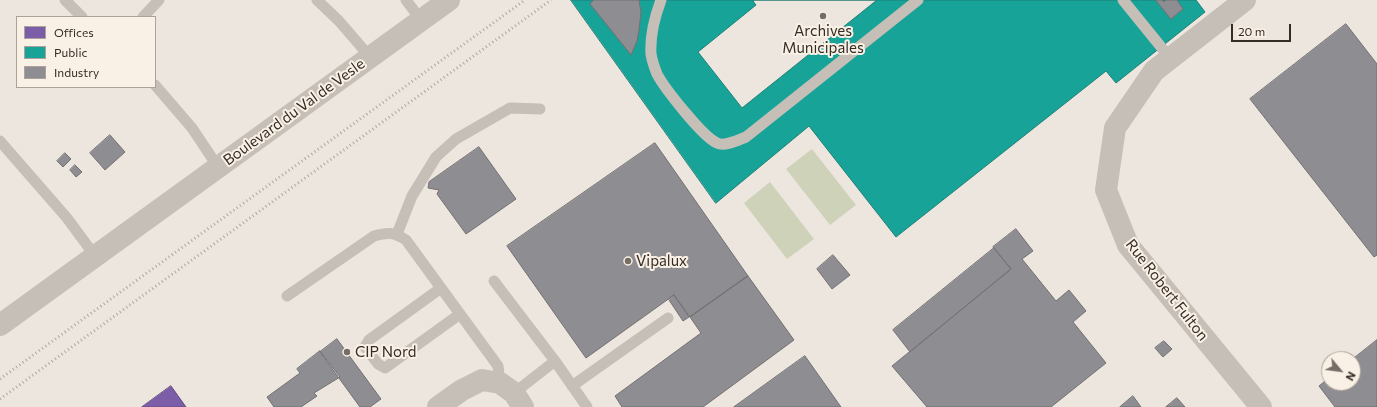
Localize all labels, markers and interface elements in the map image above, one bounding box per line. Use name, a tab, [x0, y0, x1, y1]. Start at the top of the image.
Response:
marker: Archives Municipales	[818, 11, 828, 21]
legend	[16, 16, 156, 88]
scale bar	[1233, 16, 1293, 42]
place label: Archives Municipales	[782, 22, 864, 57]
text: 20 m	[1238, 24, 1265, 38]
text: Offices	[54, 25, 94, 39]
text: Public	[54, 45, 87, 59]
street label: Boulevard du Val de Vesle	[220, 55, 368, 169]
text: Industry	[54, 65, 99, 79]
street label: Rue Robert Fulton	[1122, 236, 1212, 344]
place label: Vipalux	[636, 252, 687, 270]
marker: Vipalux	[623, 256, 633, 266]
place label: CIP Nord	[355, 343, 416, 361]
marker: CIP Nord	[342, 347, 352, 357]
north arrow	[1321, 351, 1361, 391]
text: N	[1343, 370, 1359, 383]

